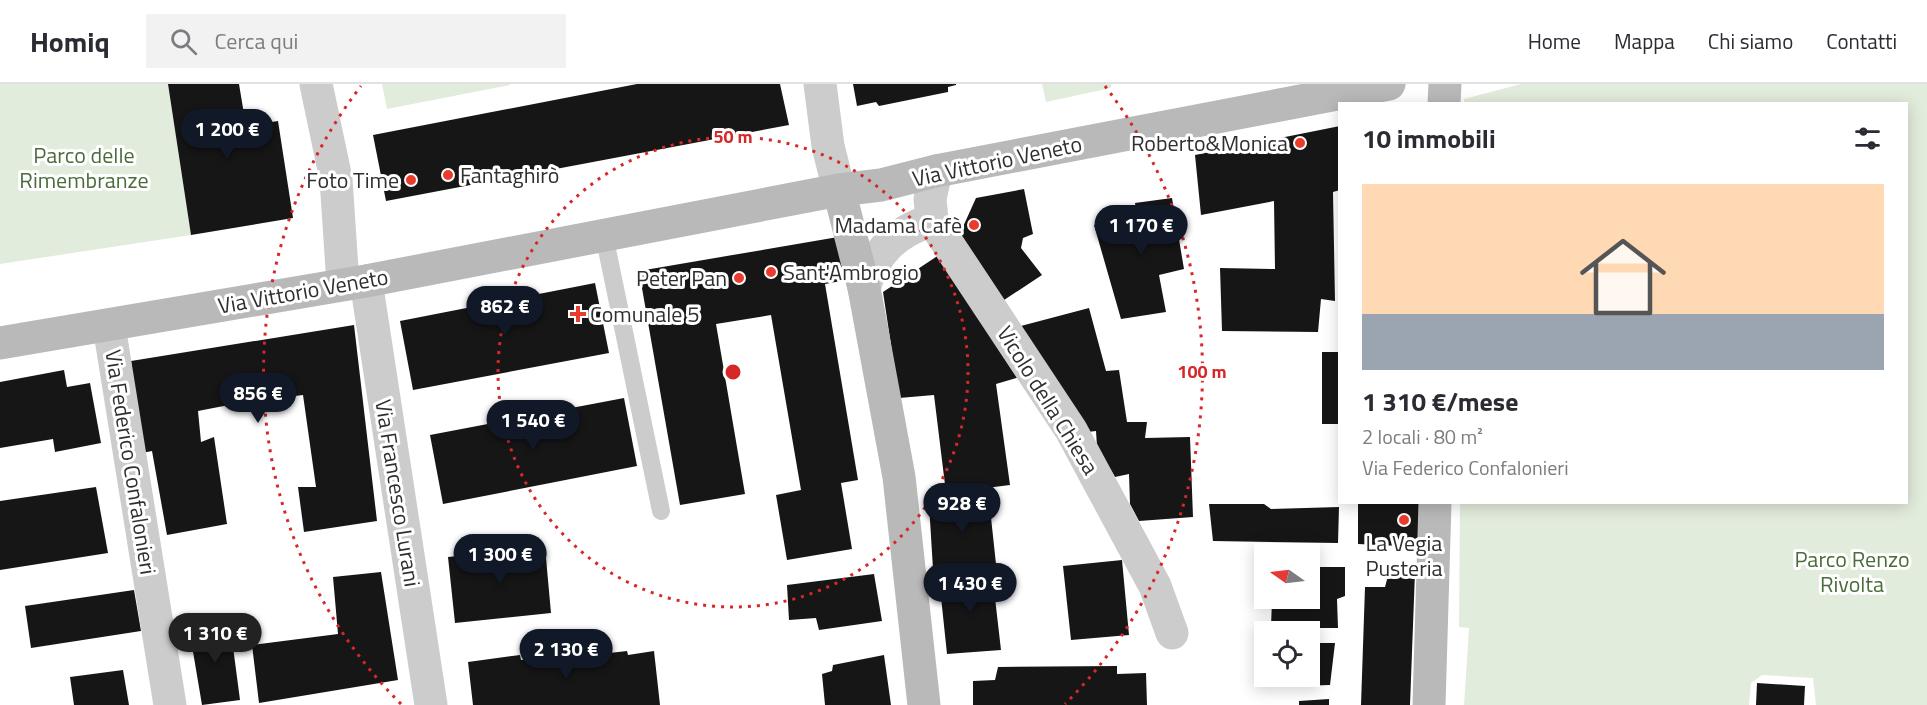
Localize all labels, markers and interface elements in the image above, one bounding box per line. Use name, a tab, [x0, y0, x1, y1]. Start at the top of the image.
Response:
search box	[146, 14, 566, 68]
text: Homiq	[30, 20, 110, 63]
text: Cerca qui	[215, 24, 298, 58]
icon: search	[167, 25, 200, 58]
text: Home	[1528, 25, 1581, 57]
text: Mappa	[1614, 25, 1675, 57]
text: Chi siamo	[1708, 25, 1793, 57]
text: Contatti	[1826, 25, 1897, 57]
pin: 1 200 €	[172, 109, 282, 160]
text: 1 200 €	[195, 113, 259, 144]
text: 10 immobili	[1362, 119, 1496, 158]
icon: filters	[1851, 122, 1884, 155]
text: 50 m	[713, 123, 753, 150]
street label: Via Vittorio Veneto	[909, 126, 1085, 196]
place label: Roberto&Monica	[1131, 126, 1288, 160]
marker: Roberto&Monica	[1293, 136, 1307, 150]
park label: Parco delle Rimembranze	[19, 138, 149, 197]
place label: Fantaghirò	[460, 158, 559, 192]
place label: Foto Time	[306, 163, 399, 197]
marker: Fantaghirò	[441, 168, 455, 182]
marker: Foto Time	[404, 173, 418, 187]
pin: 1 170 €	[1086, 205, 1196, 256]
place label: Madama Cafè	[834, 208, 962, 242]
text: 1 170 €	[1109, 209, 1173, 240]
marker: Madama Cafè	[967, 218, 981, 232]
icon: home	[1569, 223, 1677, 331]
place label: Sant'Ambrogio	[783, 255, 919, 289]
street label: Via Vittorio Veneto	[215, 259, 391, 323]
place label: Peter Pan	[636, 261, 727, 295]
marker: Sant'Ambrogio	[764, 265, 778, 279]
marker: Peter Pan	[732, 271, 746, 285]
pin: 862 €	[463, 286, 547, 337]
text: 862 €	[480, 290, 530, 321]
place label: Comunale 5	[590, 297, 700, 331]
marker: Comunale 5	[571, 307, 585, 321]
street label: Vicolo della Chiesa	[989, 319, 1107, 481]
street label: Via Federico Confalonieri	[96, 347, 166, 577]
text: 100 m	[1177, 358, 1227, 385]
centre of rings	[723, 362, 743, 382]
pin: 856 €	[216, 373, 300, 424]
text: 856 €	[233, 377, 283, 408]
text: 1 310 €/mese	[1362, 382, 1518, 421]
street label: Via Francesco Lurani	[366, 397, 430, 589]
pin: 1 540 €	[478, 400, 588, 451]
text: 1 540 €	[501, 404, 565, 435]
text: 2 locali · 80 m²	[1362, 421, 1483, 452]
text: Via Federico Confalonieri	[1362, 452, 1569, 483]
pin: 928 €	[920, 483, 1004, 534]
text: 928 €	[937, 487, 987, 518]
marker: La Vegia Pusteria	[1397, 513, 1411, 527]
place label: La Vegia Pusteria	[1365, 526, 1443, 585]
pin: 1 300 €	[445, 534, 555, 585]
text: 1 300 €	[468, 538, 532, 569]
park label: Parco Renzo Rivolta	[1794, 542, 1910, 601]
north arrow	[1254, 543, 1320, 609]
map controls	[1254, 543, 1320, 687]
pin: 1 430 €	[915, 563, 1025, 614]
text: 1 430 €	[938, 567, 1002, 598]
pin: 1 310 €	[160, 613, 270, 664]
text: 1 310 €	[183, 617, 247, 648]
button: locate	[1254, 621, 1320, 687]
pin: 2 130 €	[511, 629, 621, 680]
text: 2 130 €	[534, 633, 598, 664]

